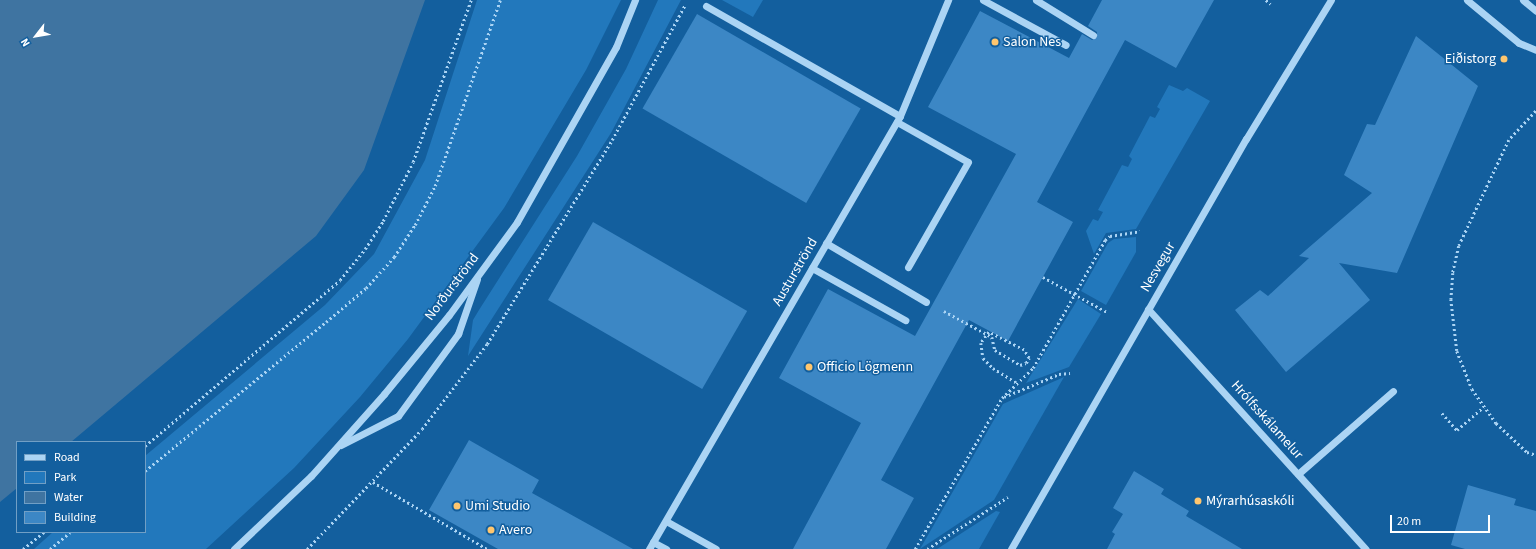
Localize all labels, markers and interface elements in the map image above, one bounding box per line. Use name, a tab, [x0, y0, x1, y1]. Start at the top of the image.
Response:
north arrow	[16, 16, 56, 56]
place label: Salon Nes	[1003, 34, 1061, 50]
text: N	[17, 35, 34, 49]
marker: Salon Nes	[990, 37, 1000, 47]
place label: Eiðistorg	[1445, 51, 1496, 67]
marker: Eiðistorg	[1499, 54, 1509, 64]
street label: Austurströnd	[769, 235, 821, 309]
street label: Nesvegur	[1137, 239, 1179, 295]
street label: Norðurströnd	[421, 250, 483, 324]
place label: Officio Lögmenn	[817, 359, 913, 375]
marker: Officio Lögmenn	[804, 362, 814, 372]
street label: Hrólfsskálamelur	[1227, 377, 1307, 463]
legend	[16, 441, 146, 533]
text: Road	[54, 449, 80, 466]
text: Park	[54, 469, 76, 486]
text: Water	[54, 489, 83, 506]
place label: Mýrarhúsaskóli	[1206, 493, 1294, 509]
marker: Mýrarhúsaskóli	[1193, 496, 1203, 506]
place label: Umi Studio	[465, 498, 530, 514]
marker: Umi Studio	[452, 501, 462, 511]
scale bar	[1392, 507, 1492, 533]
text: Building	[54, 509, 96, 526]
text: 20 m	[1397, 513, 1421, 530]
place label: Avero	[499, 522, 532, 538]
marker: Avero	[486, 525, 496, 535]

